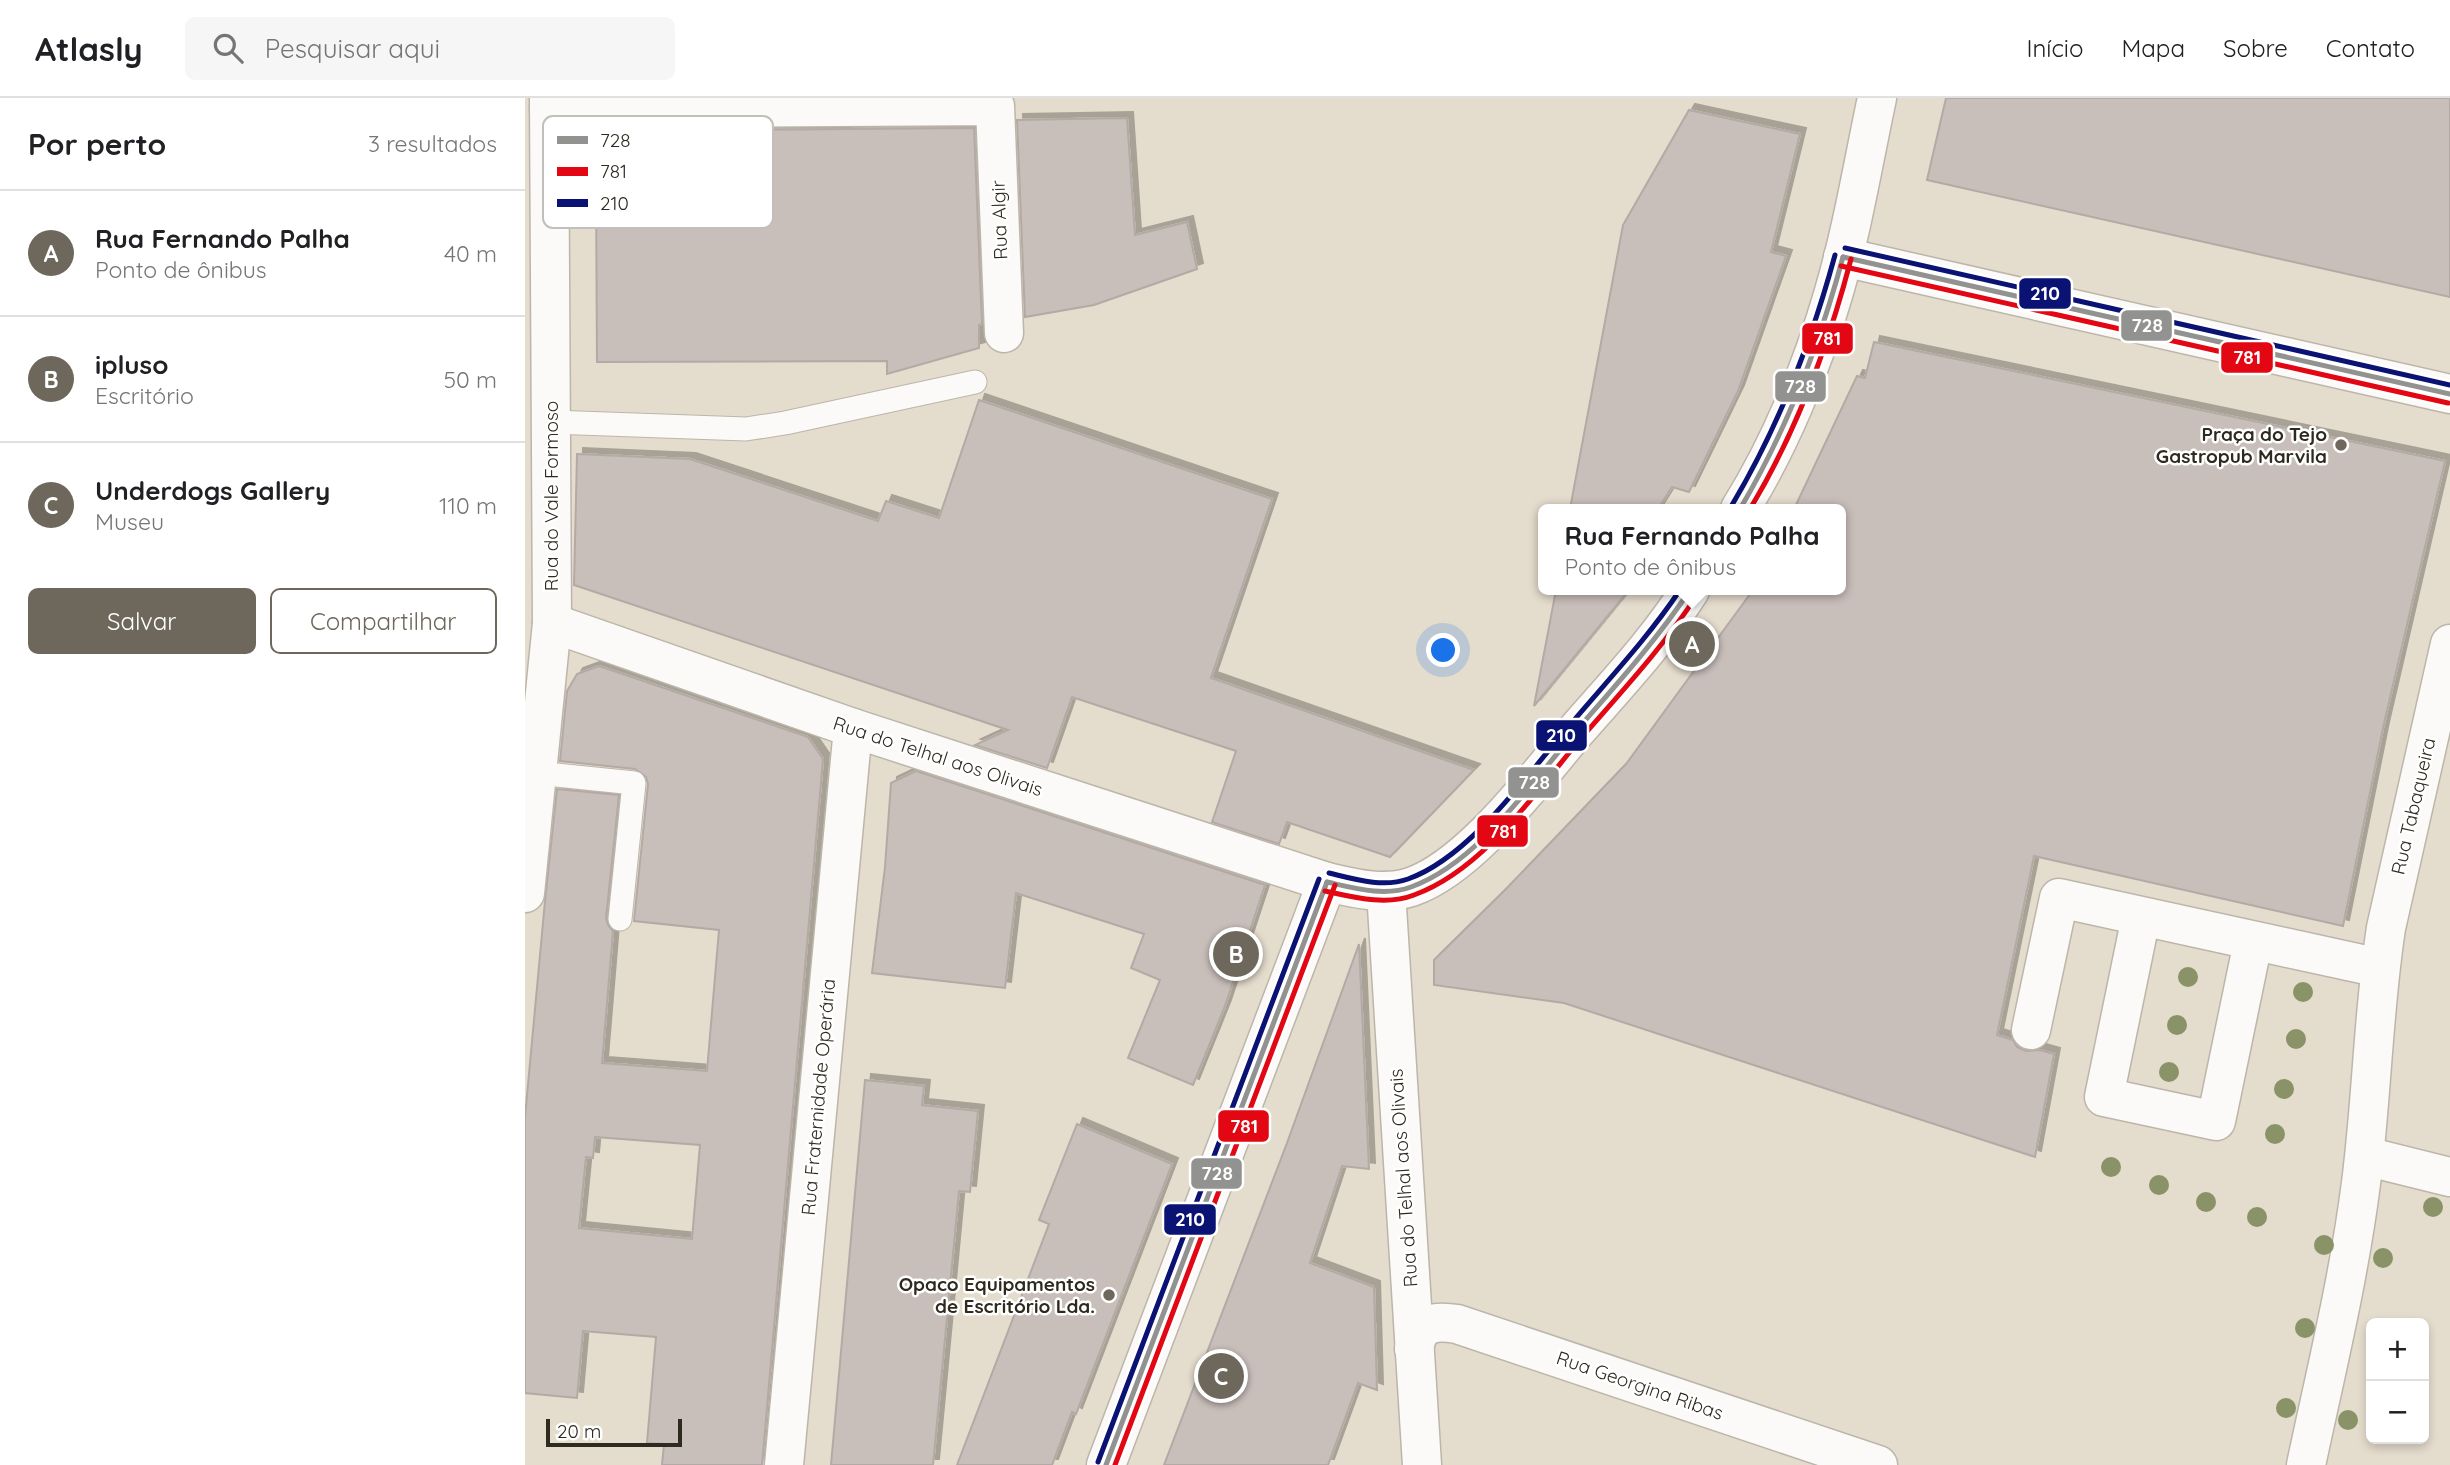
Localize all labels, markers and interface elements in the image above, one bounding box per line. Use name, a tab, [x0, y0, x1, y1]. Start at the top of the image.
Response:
search box	[185, 17, 675, 80]
text: Atlasly	[35, 28, 143, 69]
icon: search	[209, 29, 247, 67]
text: Pesquisar aqui	[265, 32, 440, 65]
text: Início	[2026, 33, 2083, 63]
text: Mapa	[2121, 33, 2185, 63]
text: Sobre	[2223, 33, 2288, 63]
text: Contato	[2326, 33, 2415, 63]
legend	[543, 116, 773, 228]
text: Por perto	[28, 125, 166, 163]
text: 728	[600, 128, 631, 152]
text: 3 resultados	[368, 129, 497, 158]
text: 781	[600, 159, 627, 183]
street label: Rua Algir	[986, 179, 1012, 260]
text: 210	[600, 191, 629, 215]
text: Rua Fernando Palha	[95, 222, 350, 255]
text: A	[44, 239, 58, 268]
text: 40 m	[444, 239, 497, 268]
text: Ponto de ônibus	[95, 255, 267, 284]
line badge: 210	[2018, 277, 2072, 310]
text: 210	[2030, 281, 2060, 305]
line badge: 728	[2120, 309, 2173, 342]
text: 728	[2131, 313, 2163, 337]
line badge: 781	[1801, 322, 1854, 355]
text: 781	[1813, 326, 1841, 350]
line badge: 781	[2220, 341, 2274, 374]
text: 781	[2233, 345, 2261, 369]
text: ipluso	[95, 348, 168, 381]
text: B	[43, 365, 59, 394]
text: 50 m	[444, 365, 497, 394]
line badge: 728	[1774, 370, 1827, 403]
text: 728	[1784, 374, 1816, 398]
text: Escritório	[95, 381, 194, 410]
street label: Rua do Vale Formoso	[539, 401, 563, 591]
place label: Praça do Tejo Gastropub Marvila	[2156, 422, 2327, 468]
marker: Praça do Tejo Gastropub Marvila	[2333, 437, 2349, 453]
text: Underdogs Gallery	[95, 474, 330, 507]
text: C	[44, 491, 58, 520]
text: 110 m	[439, 491, 497, 520]
popup	[1538, 504, 1846, 595]
text: Museu	[95, 507, 164, 536]
text: Rua Fernando Palha	[1565, 519, 1819, 552]
text: Ponto de ônibus	[1565, 552, 1736, 581]
button: Salvar	[28, 588, 256, 654]
button: Compartilhar	[270, 588, 497, 654]
pin: A	[1669, 618, 1715, 670]
your location	[1426, 633, 1460, 667]
street label: Rua do Telhal aos Olivais	[830, 711, 1046, 801]
line badge: 210	[1535, 719, 1588, 752]
text: 210	[1546, 723, 1576, 747]
street label: Rua Tabaqueira	[2386, 735, 2440, 877]
line badge: 728	[1507, 766, 1560, 799]
text: 728	[1518, 770, 1550, 794]
line badge: 781	[1476, 814, 1529, 848]
text: 781	[1489, 819, 1517, 843]
pin: B	[1213, 928, 1259, 980]
street label: Rua Fraternidade Operária	[796, 978, 840, 1216]
street label: Rua do Telhal aos Olivais	[1383, 1068, 1423, 1288]
line badge: 781	[1217, 1109, 1270, 1143]
text: 781	[1230, 1114, 1258, 1138]
line badge: 728	[1190, 1157, 1243, 1190]
text: 728	[1201, 1161, 1233, 1185]
line badge: 210	[1163, 1203, 1217, 1236]
text: 210	[1175, 1207, 1205, 1231]
place label: Opaco Equipamentos de Escritório Lda.	[899, 1272, 1095, 1318]
marker: Opaco Equipamentos de Escritório Lda.	[1101, 1287, 1117, 1303]
map controls	[2366, 1318, 2429, 1444]
button: +	[2366, 1318, 2429, 1381]
street label: Rua Georgina Ribas	[1553, 1345, 1727, 1425]
pin: C	[1198, 1350, 1244, 1402]
button: −	[2366, 1381, 2429, 1444]
scale bar	[546, 1416, 683, 1448]
text: 20 m	[557, 1419, 601, 1443]

